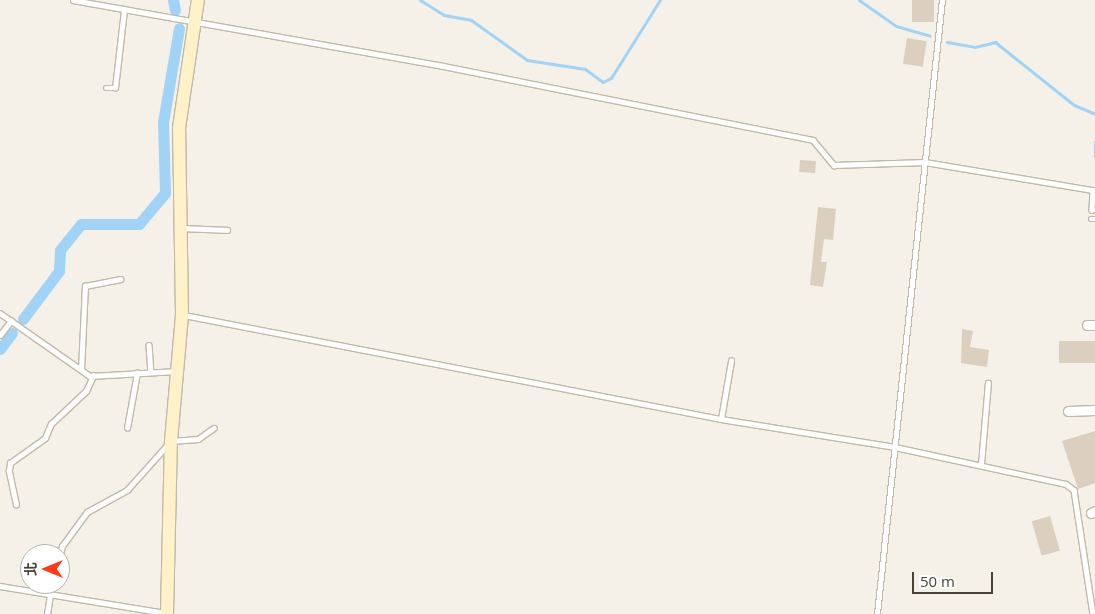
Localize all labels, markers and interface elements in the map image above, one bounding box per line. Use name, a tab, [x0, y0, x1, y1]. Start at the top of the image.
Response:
north arrow	[20, 544, 70, 594]
text: 北	[21, 562, 40, 576]
scale bar	[915, 562, 996, 594]
text: 50 m	[920, 571, 955, 591]

